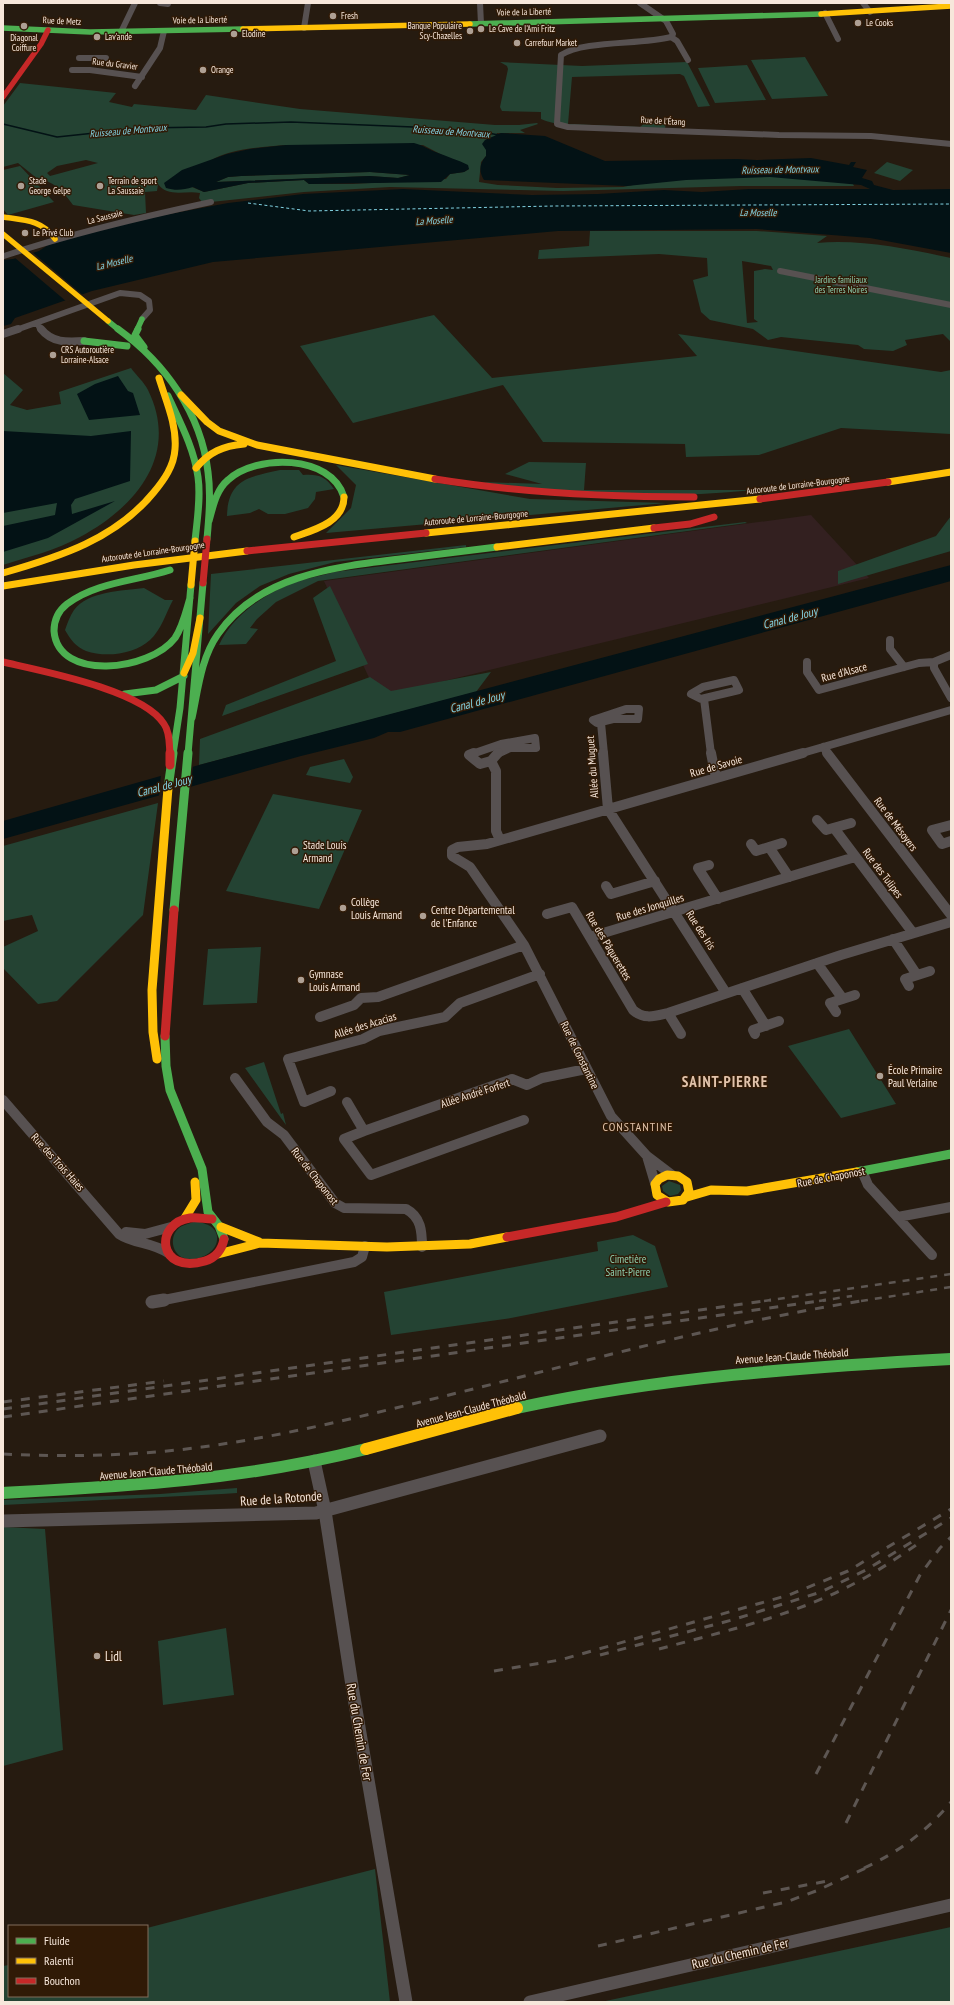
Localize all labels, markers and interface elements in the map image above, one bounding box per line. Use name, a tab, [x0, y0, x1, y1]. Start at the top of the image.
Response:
street label: Voie de la Liberté	[496, 6, 552, 17]
place label: Fresh	[341, 10, 358, 21]
marker: Fresh	[328, 11, 338, 21]
street label: Rue de Metz	[42, 14, 82, 27]
street label: Voie de la Liberté	[172, 14, 228, 25]
place label: Le Cooks	[866, 17, 893, 28]
marker: Le Cooks	[853, 18, 863, 28]
place label: Banque Populaire Scy-Chazelles	[407, 20, 462, 41]
marker: Diagonal Coiffure	[19, 21, 29, 31]
place label: Le Cave de l'Ami Fritz	[489, 23, 555, 34]
marker: Le Cave de l'Ami Fritz	[476, 24, 486, 34]
marker: Banque Populaire Scy-Chazelles	[465, 26, 475, 36]
place label: Elodine	[242, 28, 266, 39]
marker: Elodine	[229, 29, 239, 39]
place label: Lav'ande	[105, 31, 132, 42]
place label: Diagonal Coiffure	[10, 32, 39, 53]
marker: Lav'ande	[92, 32, 102, 42]
place label: Carrefour Market	[525, 37, 578, 48]
marker: Carrefour Market	[512, 38, 522, 48]
street label: Rue du Gravier	[92, 55, 139, 72]
place label: Orange	[211, 64, 234, 75]
marker: Orange	[198, 65, 208, 75]
street label: Rue de l'Étang	[640, 114, 686, 127]
water label: Ruisseau de Montvaux	[89, 120, 169, 140]
water label: Ruisseau de Montvaux	[412, 122, 492, 141]
water label: Ruisseau de Montvaux	[741, 162, 821, 177]
place label: Stade George Gelpe	[29, 175, 71, 196]
place label: Terrain de sport La Saussaie	[108, 175, 157, 196]
marker: Stade George Gelpe	[16, 181, 26, 191]
marker: Terrain de sport La Saussaie	[95, 181, 105, 191]
water label: La Moselle	[739, 206, 777, 219]
street label: La Saussaie	[86, 207, 124, 226]
water label: La Moselle	[415, 213, 454, 228]
place label: Le Privé Club	[33, 227, 73, 238]
marker: Le Privé Club	[20, 228, 30, 238]
water label: La Moselle	[95, 251, 135, 273]
park label: Jardins familiaux des Terres Noires	[814, 274, 867, 295]
place label: CRS Autoroutière Lorraine-Alsace	[61, 344, 114, 365]
marker: CRS Autoroutière Lorraine-Alsace	[48, 350, 58, 360]
street label: Autoroute de Lorraine-Bourgogne	[746, 473, 851, 496]
street label: Autoroute de Lorraine-Bourgogne	[424, 507, 529, 528]
street label: Autoroute de Lorraine-Bourgogne	[101, 539, 206, 564]
water label: Canal de Jouy	[761, 603, 820, 632]
street label: Rue d'Alsace	[820, 659, 869, 685]
water label: Canal de Jouy	[448, 687, 507, 716]
street label: Allée du Muguet	[583, 735, 601, 799]
street label: Rue de Savoie	[688, 752, 744, 780]
water label: Canal de Jouy	[135, 771, 194, 800]
street label: Rue de Mésoyers	[871, 794, 921, 854]
place label: Stade Louis Armand	[303, 838, 347, 865]
street label: Rue des Tulipes	[860, 845, 906, 901]
marker: Stade Louis Armand	[290, 846, 300, 856]
street label: Rue des Jonquilles	[615, 890, 686, 924]
place label: Collège Louis Armand	[351, 895, 402, 922]
marker: Collège Louis Armand	[338, 903, 348, 913]
place label: Centre Départemental de l'Enfance	[431, 903, 515, 930]
street label: Rue des Iris	[683, 908, 719, 952]
street label: Rue des Pâquerettes	[583, 909, 635, 983]
marker: Centre Départemental de l'Enfance	[418, 911, 428, 921]
place label: Gymnase Louis Armand	[309, 967, 360, 994]
marker: Gymnase Louis Armand	[296, 975, 306, 985]
street label: Allée des Acacias	[332, 1009, 398, 1041]
street label: Rue de Constantine	[558, 1019, 603, 1092]
place label: École Primaire Paul Verlaine	[888, 1063, 943, 1090]
marker: École Primaire Paul Verlaine	[875, 1071, 885, 1081]
district label: SAINT-PIERRE	[682, 1072, 768, 1091]
street label: Allée André Forfert	[439, 1075, 511, 1111]
district label: CONSTANTINE	[602, 1119, 674, 1134]
street label: Rue des Trois Haies	[28, 1130, 88, 1194]
street label: Rue de Chaponost	[288, 1145, 342, 1207]
street label: Rue de Chaponost	[796, 1164, 866, 1190]
park label: Cimetière Saint-Pierre	[606, 1252, 651, 1279]
street label: Avenue Jean-Claude Théobald	[735, 1345, 849, 1367]
street label: Avenue Jean-Claude Théobald	[414, 1388, 528, 1430]
street label: Avenue Jean-Claude Théobald	[99, 1459, 213, 1483]
street label: Rue de la Rotonde	[240, 1487, 322, 1510]
place label: Lidl	[105, 1648, 122, 1665]
marker: Lidl	[92, 1651, 102, 1661]
street label: Rue du Chemin de Fer	[343, 1682, 377, 1783]
legend	[8, 1925, 148, 1997]
text: Fluide	[44, 1933, 70, 1948]
street label: Rue du Chemin de Fer	[690, 1934, 791, 1973]
text: Ralenti	[44, 1953, 73, 1968]
text: Bouchon	[44, 1973, 80, 1988]

